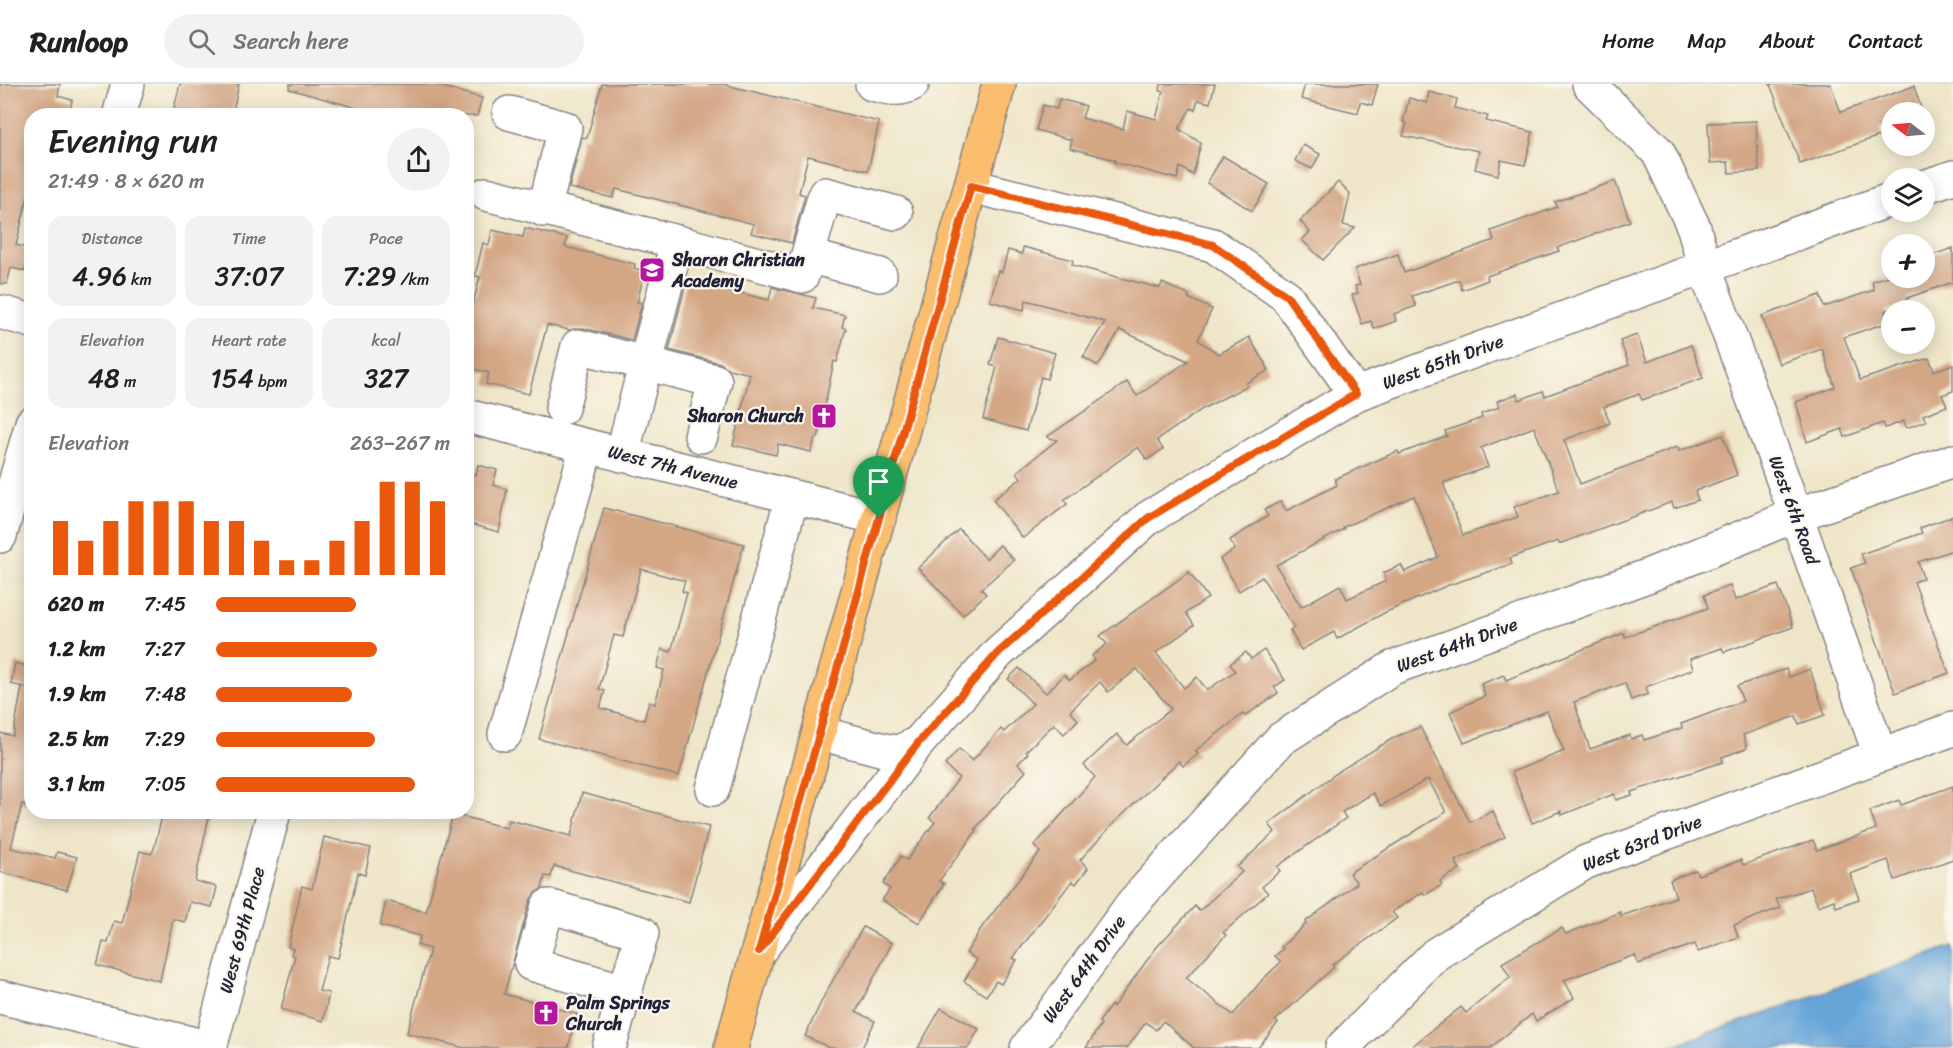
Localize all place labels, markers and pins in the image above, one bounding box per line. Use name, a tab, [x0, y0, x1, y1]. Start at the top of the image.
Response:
place label: Sharon Christian Academy	[671, 244, 805, 297]
school or university icon: Sharon Christian Academy	[637, 255, 667, 285]
place label: Sharon Church	[686, 400, 805, 432]
church icon: Sharon Church	[809, 401, 839, 431]
pin	[853, 456, 904, 518]
place label: Palm Springs Church	[565, 987, 671, 1040]
church icon: Palm Springs Church	[531, 998, 561, 1028]

